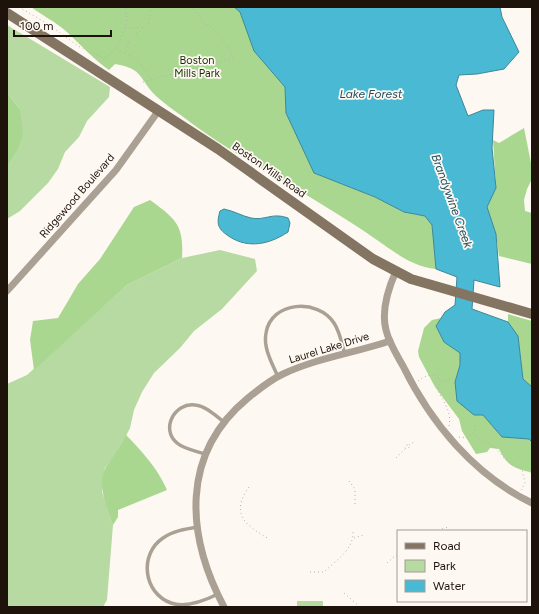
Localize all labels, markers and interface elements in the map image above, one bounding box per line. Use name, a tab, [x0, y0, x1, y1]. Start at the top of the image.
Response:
scale bar	[14, 12, 111, 38]
text: 100 m	[20, 19, 54, 33]
park label: Boston Mills Park	[174, 54, 220, 80]
water label: Lake Forest	[340, 87, 403, 101]
street label: Boston Mills Road	[229, 140, 309, 200]
street label: Ridgewood Boulevard	[37, 151, 117, 241]
water label: Brandywine Creek	[429, 152, 476, 251]
street label: Laurel Lake Drive	[287, 330, 371, 366]
legend	[397, 530, 527, 602]
text: Road	[433, 539, 461, 553]
text: Park	[433, 559, 456, 573]
text: Water	[433, 579, 465, 593]

